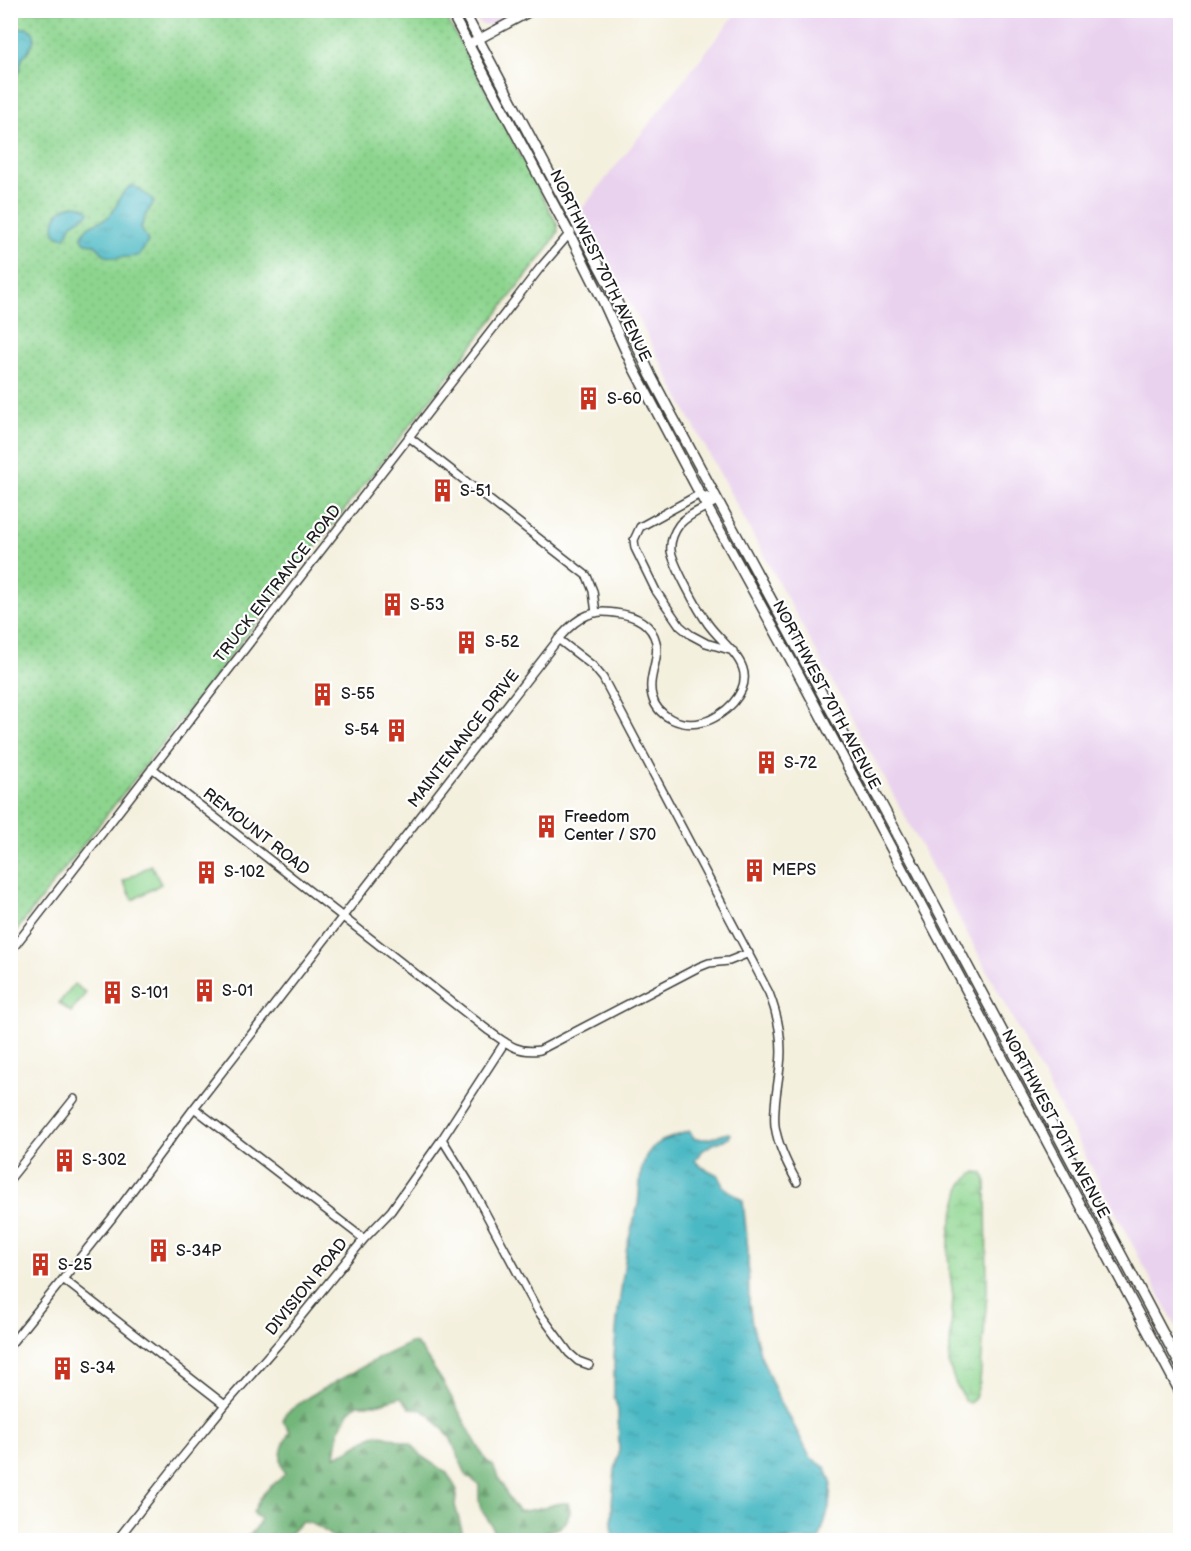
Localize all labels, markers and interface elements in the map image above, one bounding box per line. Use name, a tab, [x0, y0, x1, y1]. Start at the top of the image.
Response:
street label: NORTHWEST 70TH AVENUE	[545, 167, 655, 365]
building icon: S-60	[576, 386, 602, 412]
place label: S-60	[607, 390, 642, 409]
building icon: S-51	[429, 478, 455, 504]
place label: S-51	[460, 482, 491, 501]
street label: TRUCK ENTRANCE ROAD	[211, 501, 345, 667]
building icon: S-53	[379, 592, 405, 618]
place label: S-53	[410, 596, 445, 615]
street label: NORTHWEST 70TH AVENUE	[768, 597, 884, 793]
building icon: S-52	[454, 629, 480, 655]
place label: S-52	[485, 633, 520, 652]
street label: MAINTENANCE DRIVE	[404, 666, 524, 812]
building icon: S-55	[310, 681, 336, 707]
place label: S-55	[341, 685, 375, 704]
building icon: S-54	[384, 717, 410, 743]
place label: S-54	[345, 721, 379, 740]
building icon: S-72	[753, 750, 779, 776]
place label: S-72	[784, 754, 817, 773]
street label: REMOUNT ROAD	[199, 784, 313, 880]
place label: Freedom Center / S70	[564, 808, 656, 845]
building icon: Freedom Center / S70	[533, 813, 559, 839]
building icon: MEPS	[741, 857, 767, 883]
building icon: S-102	[193, 859, 219, 885]
place label: MEPS	[772, 861, 816, 880]
place label: S-102	[224, 863, 265, 882]
building icon: S-01	[191, 978, 217, 1004]
building icon: S-101	[100, 980, 126, 1006]
place label: S-01	[222, 982, 253, 1001]
place label: S-101	[131, 984, 168, 1003]
street label: NORTHWEST 70TH AVENUE	[997, 1026, 1113, 1222]
building icon: S-302	[51, 1147, 77, 1173]
place label: S-302	[82, 1151, 127, 1170]
street label: DIVISION ROAD	[262, 1235, 352, 1339]
building icon: S-34P	[145, 1238, 171, 1264]
place label: S-34P	[176, 1242, 221, 1261]
building icon: S-25	[27, 1252, 53, 1278]
place label: S-25	[58, 1256, 92, 1275]
building icon: S-34	[49, 1355, 75, 1381]
place label: S-34	[80, 1359, 115, 1378]

